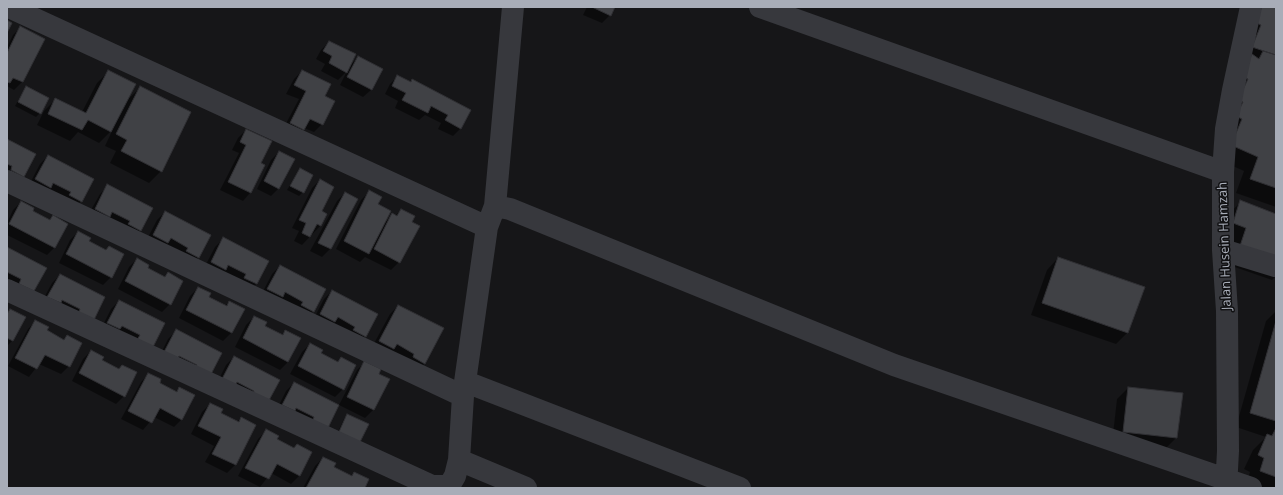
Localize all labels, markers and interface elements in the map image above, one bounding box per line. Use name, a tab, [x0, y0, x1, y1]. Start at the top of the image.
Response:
street label: Jalan Husein Hamzah	[1215, 182, 1235, 310]

